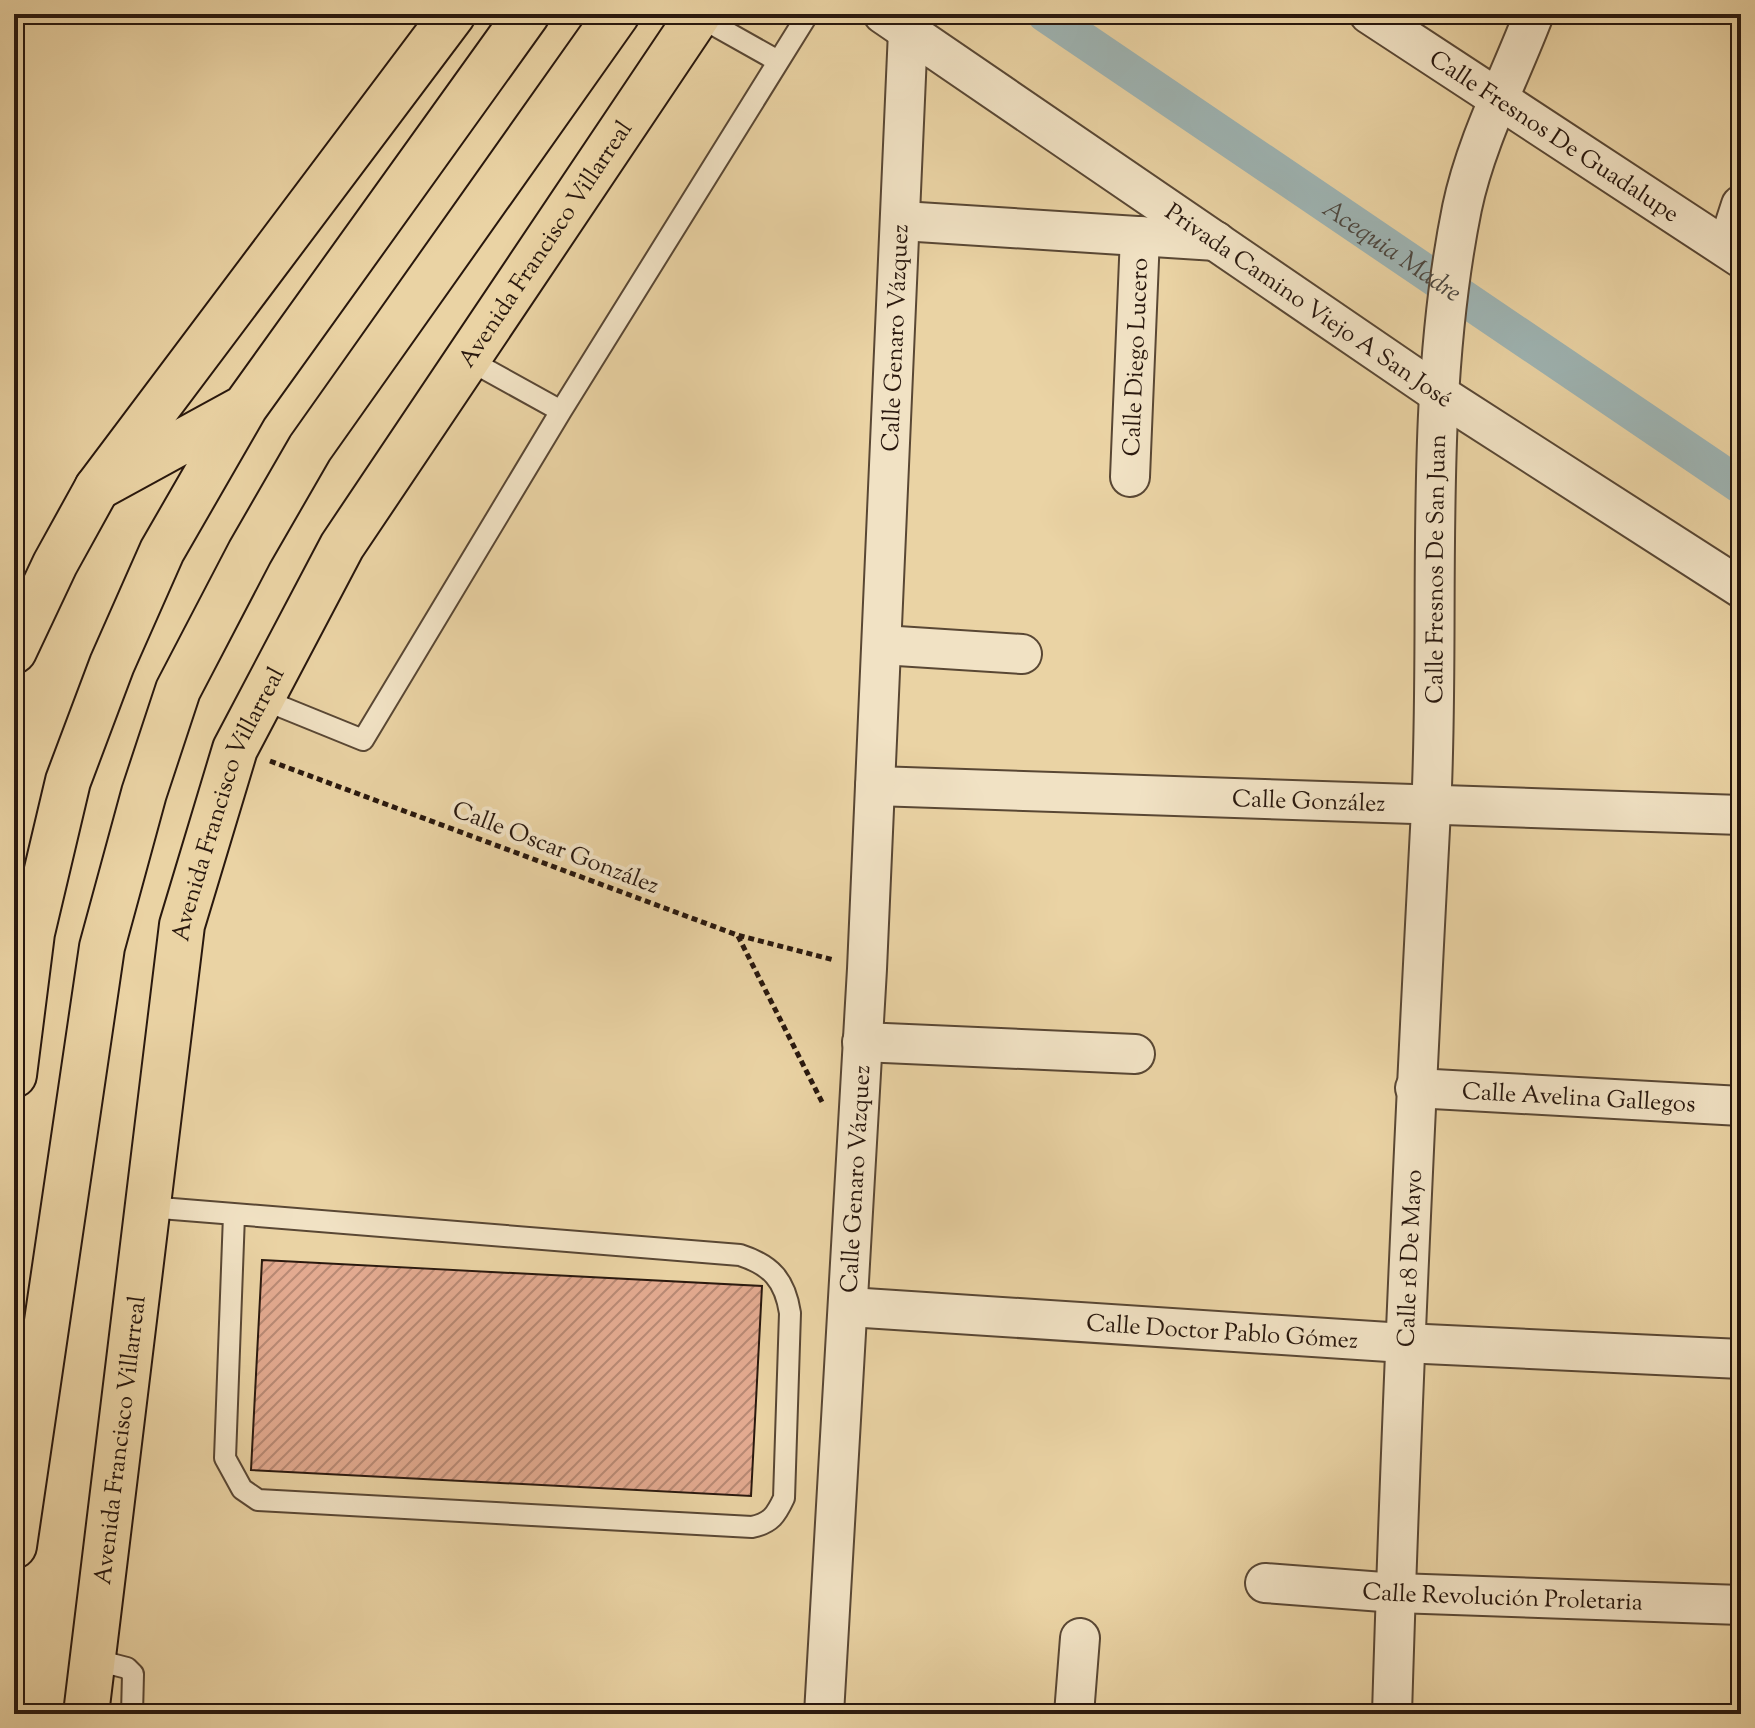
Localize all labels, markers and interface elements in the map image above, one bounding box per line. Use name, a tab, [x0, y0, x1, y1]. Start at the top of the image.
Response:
street label: Calle Fresnos De Guadalupe	[1422, 43, 1685, 232]
street label: Avenida Francisco Villarreal	[451, 114, 642, 375]
water label: Acequia Madre	[1314, 191, 1468, 312]
street label: Privada Camino Viejo A San José	[1157, 196, 1458, 417]
street label: Calle Genaro Vázquez	[875, 223, 919, 453]
street label: Calle Diego Lucero	[1116, 257, 1158, 457]
street label: Calle Fresnos De San Juan	[1419, 433, 1456, 704]
street label: Avenida Francisco Villarreal	[165, 661, 294, 944]
street label: Calle González	[1231, 783, 1386, 822]
street label: Calle Oscar González	[447, 794, 664, 904]
street label: Calle Genaro Vázquez	[833, 1064, 880, 1294]
street label: Calle Avelina Gallegos	[1461, 1076, 1696, 1122]
street label: Calle 18 De Mayo	[1390, 1169, 1432, 1348]
street label: Avenida Francisco Villarreal	[87, 1293, 156, 1587]
street label: Calle Doctor Pablo Gómez	[1085, 1307, 1359, 1359]
street label: Calle Revolución Proletaria	[1361, 1575, 1643, 1621]

